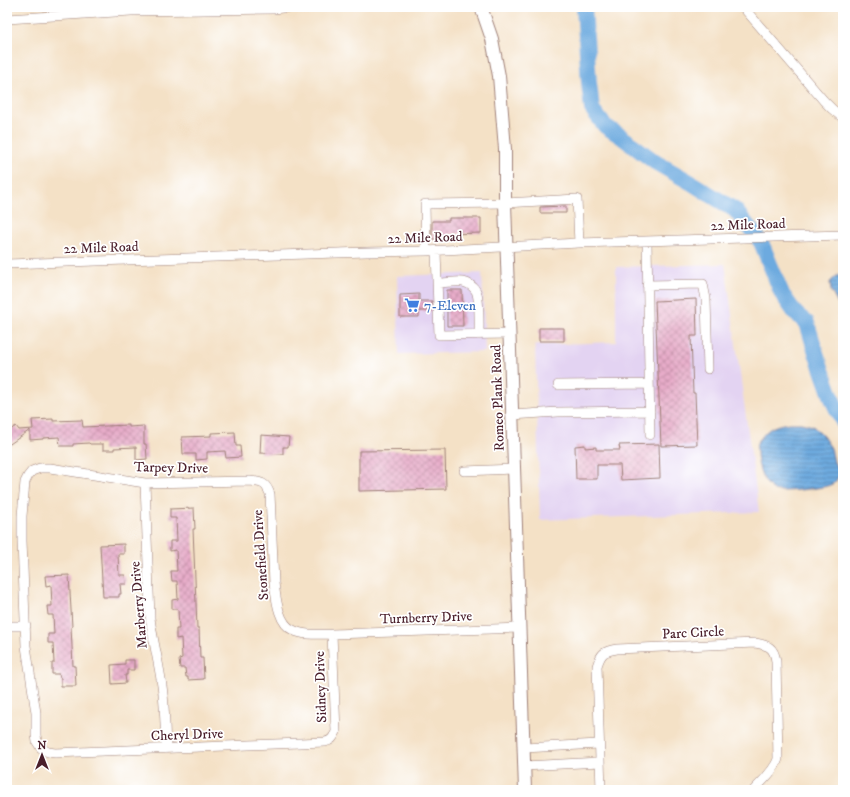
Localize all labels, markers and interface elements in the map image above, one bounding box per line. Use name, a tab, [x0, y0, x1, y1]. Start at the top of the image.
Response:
street label: 22 Mile Road	[710, 215, 786, 235]
street label: 22 Mile Road	[387, 228, 463, 248]
street label: 22 Mile Road	[63, 238, 139, 258]
supermarket icon: 7-Eleven	[403, 296, 421, 314]
place label: 7-Eleven	[424, 297, 477, 315]
street label: Romeo Plank Road	[487, 344, 509, 452]
street label: Tarpey Drive	[134, 458, 208, 478]
street label: Stonefield Drive	[249, 509, 273, 601]
street label: Marberry Drive	[126, 560, 152, 649]
street label: Turnberry Drive	[380, 607, 473, 629]
street label: Parc Circle	[661, 622, 725, 644]
street label: Sidney Drive	[311, 651, 331, 723]
street label: Cheryl Drive	[151, 725, 224, 745]
north arrow	[22, 735, 62, 775]
text: N	[37, 739, 47, 753]

